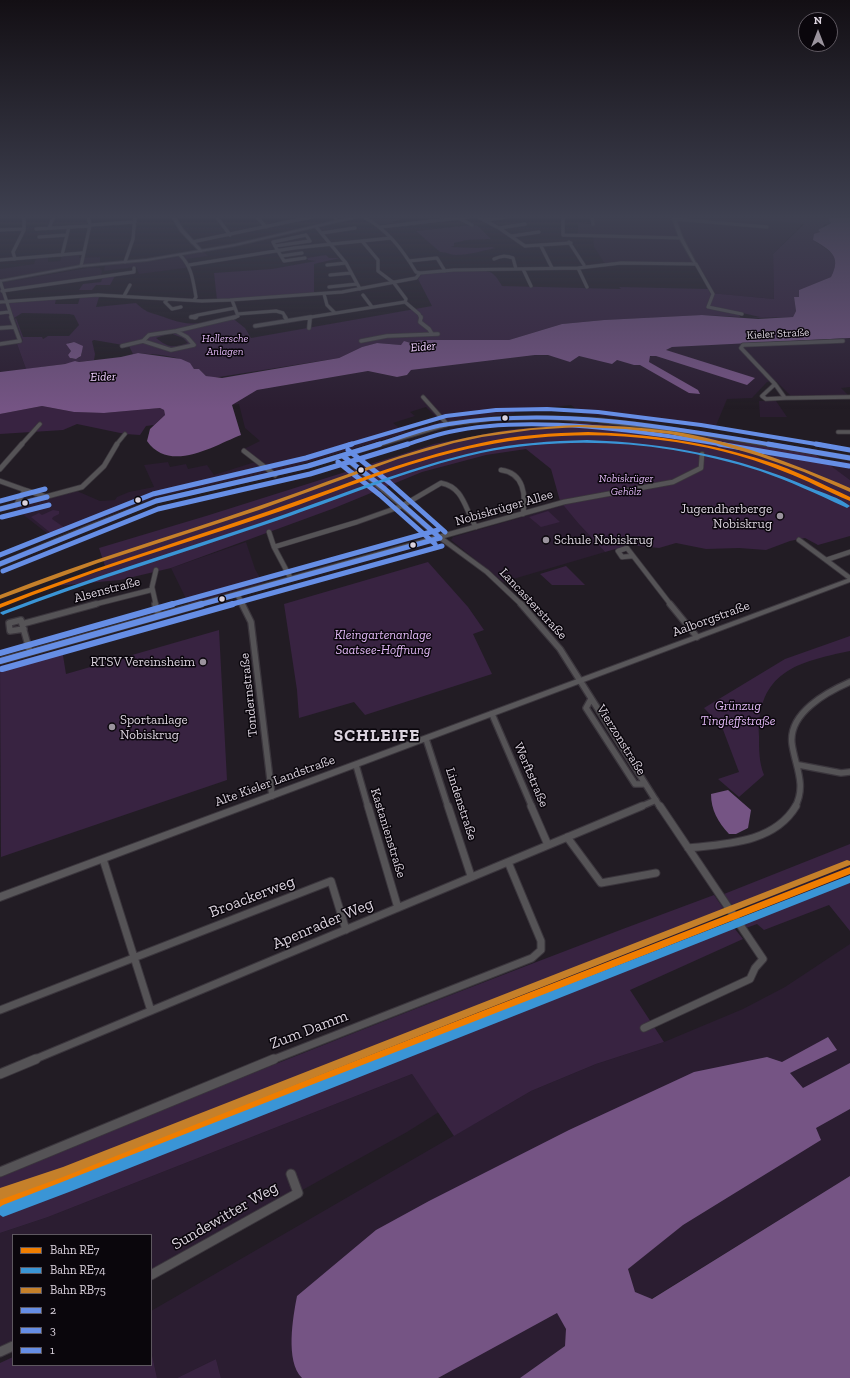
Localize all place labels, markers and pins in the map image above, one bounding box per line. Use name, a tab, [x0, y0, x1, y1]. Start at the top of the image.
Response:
unlabelled marker	[500, 413, 510, 423]
unlabelled marker	[356, 465, 366, 475]
unlabelled marker	[133, 495, 143, 505]
unlabelled marker	[20, 498, 30, 508]
place label: Jugendherberge Nobiskrug	[681, 501, 772, 532]
marker: Jugendherberge Nobiskrug	[775, 511, 785, 521]
place label: Schule Nobiskrug	[554, 532, 653, 548]
marker: Schule Nobiskrug	[541, 535, 551, 545]
unlabelled marker	[408, 540, 418, 550]
unlabelled marker	[217, 594, 227, 604]
place label: RTSV Vereinsheim	[90, 654, 195, 670]
marker: RTSV Vereinsheim	[198, 657, 208, 667]
place label: Sportanlage Nobiskrug	[120, 712, 188, 743]
marker: Sportanlage Nobiskrug	[107, 722, 117, 732]

